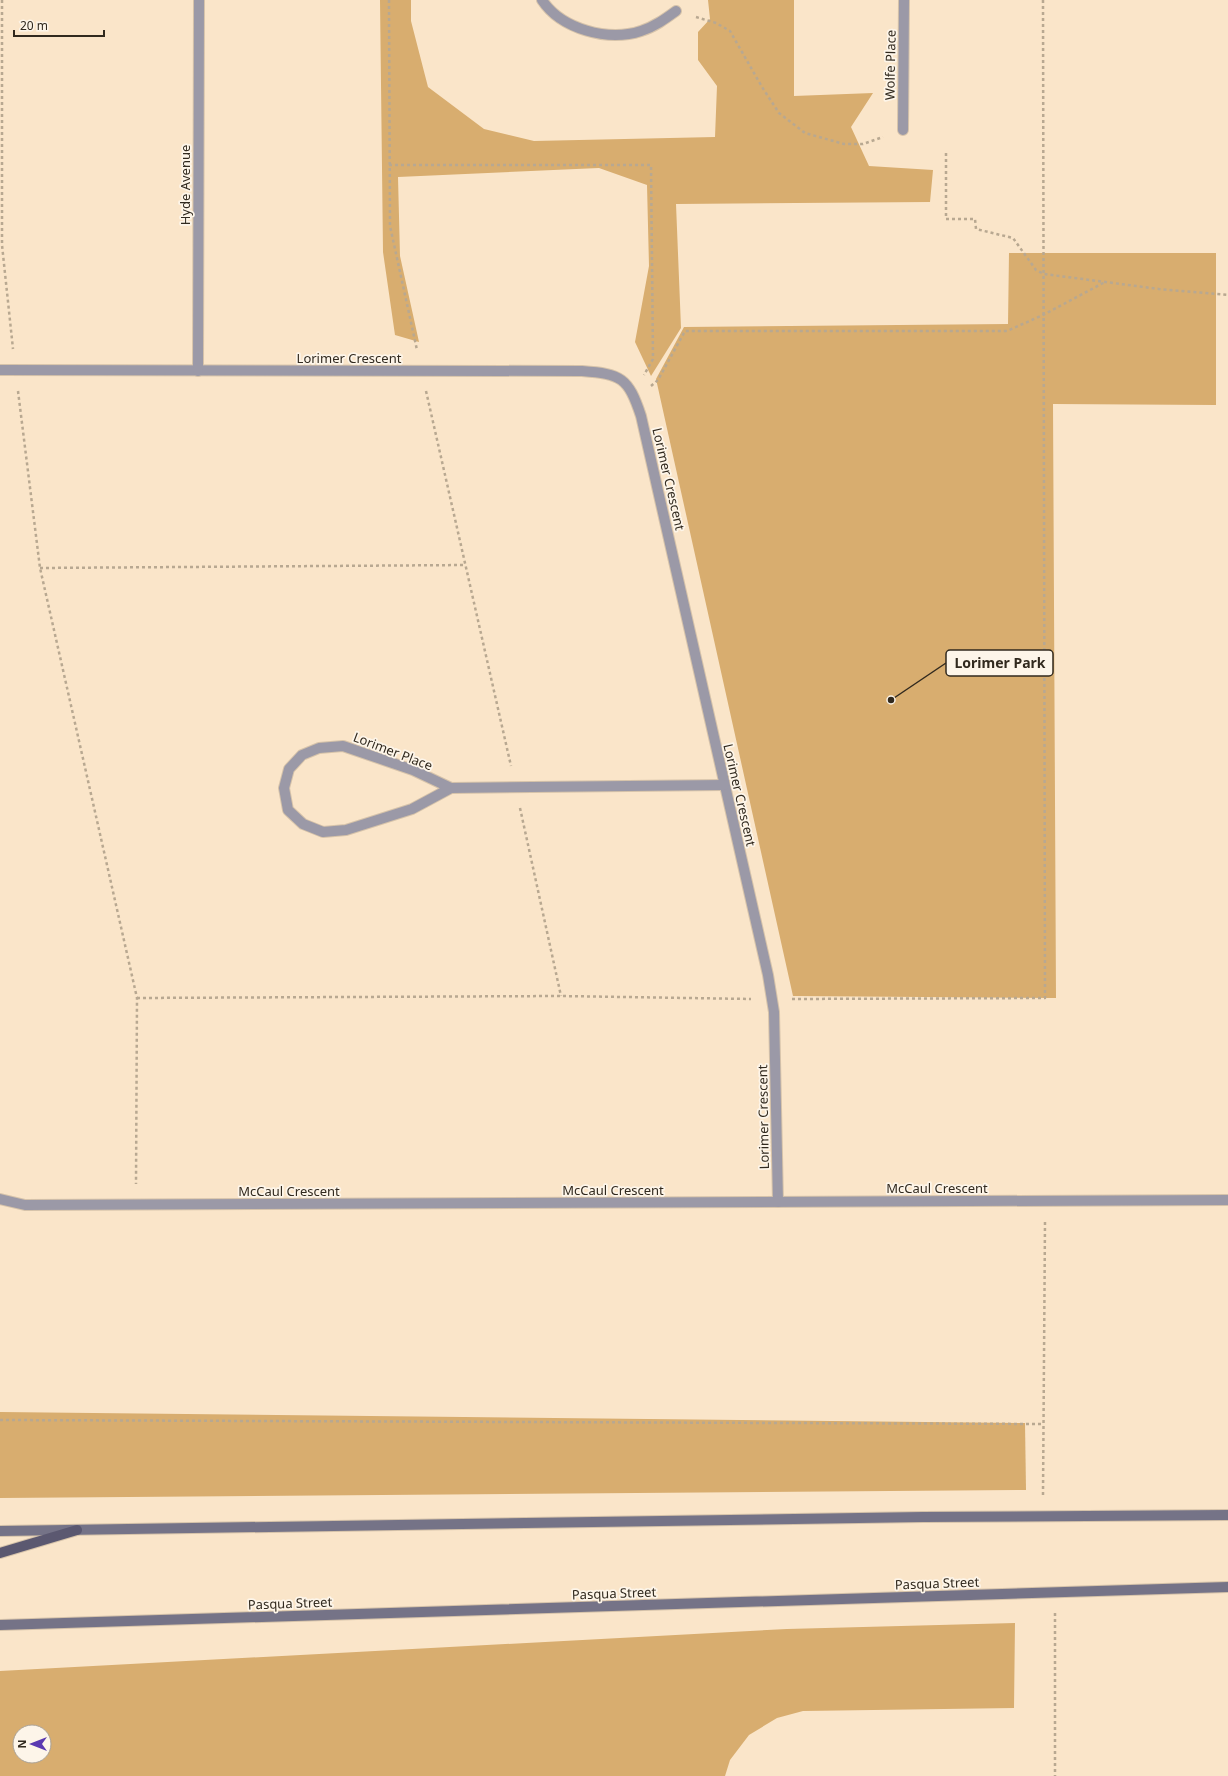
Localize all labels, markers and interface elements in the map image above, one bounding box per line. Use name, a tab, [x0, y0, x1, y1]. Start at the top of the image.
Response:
scale bar	[14, 12, 104, 38]
text: 20 m	[20, 17, 48, 34]
street label: Wolfe Place	[880, 30, 900, 100]
street label: Hyde Avenue	[176, 145, 194, 225]
street label: Lorimer Crescent	[297, 349, 402, 367]
street label: Lorimer Crescent	[648, 426, 690, 532]
callout: Lorimer Park	[946, 650, 1053, 676]
text: Lorimer Park	[955, 653, 1046, 672]
street label: Lorimer Place	[351, 728, 435, 774]
street label: Lorimer Crescent	[719, 742, 761, 848]
street label: Lorimer Crescent	[753, 1064, 773, 1170]
street label: McCaul Crescent	[886, 1179, 988, 1197]
street label: McCaul Crescent	[562, 1181, 664, 1199]
street label: McCaul Crescent	[238, 1182, 340, 1200]
street label: Pasqua Street	[895, 1573, 980, 1593]
street label: Pasqua Street	[572, 1583, 657, 1603]
street label: Pasqua Street	[248, 1593, 333, 1613]
north arrow	[12, 1724, 52, 1764]
text: N	[14, 1740, 29, 1748]

